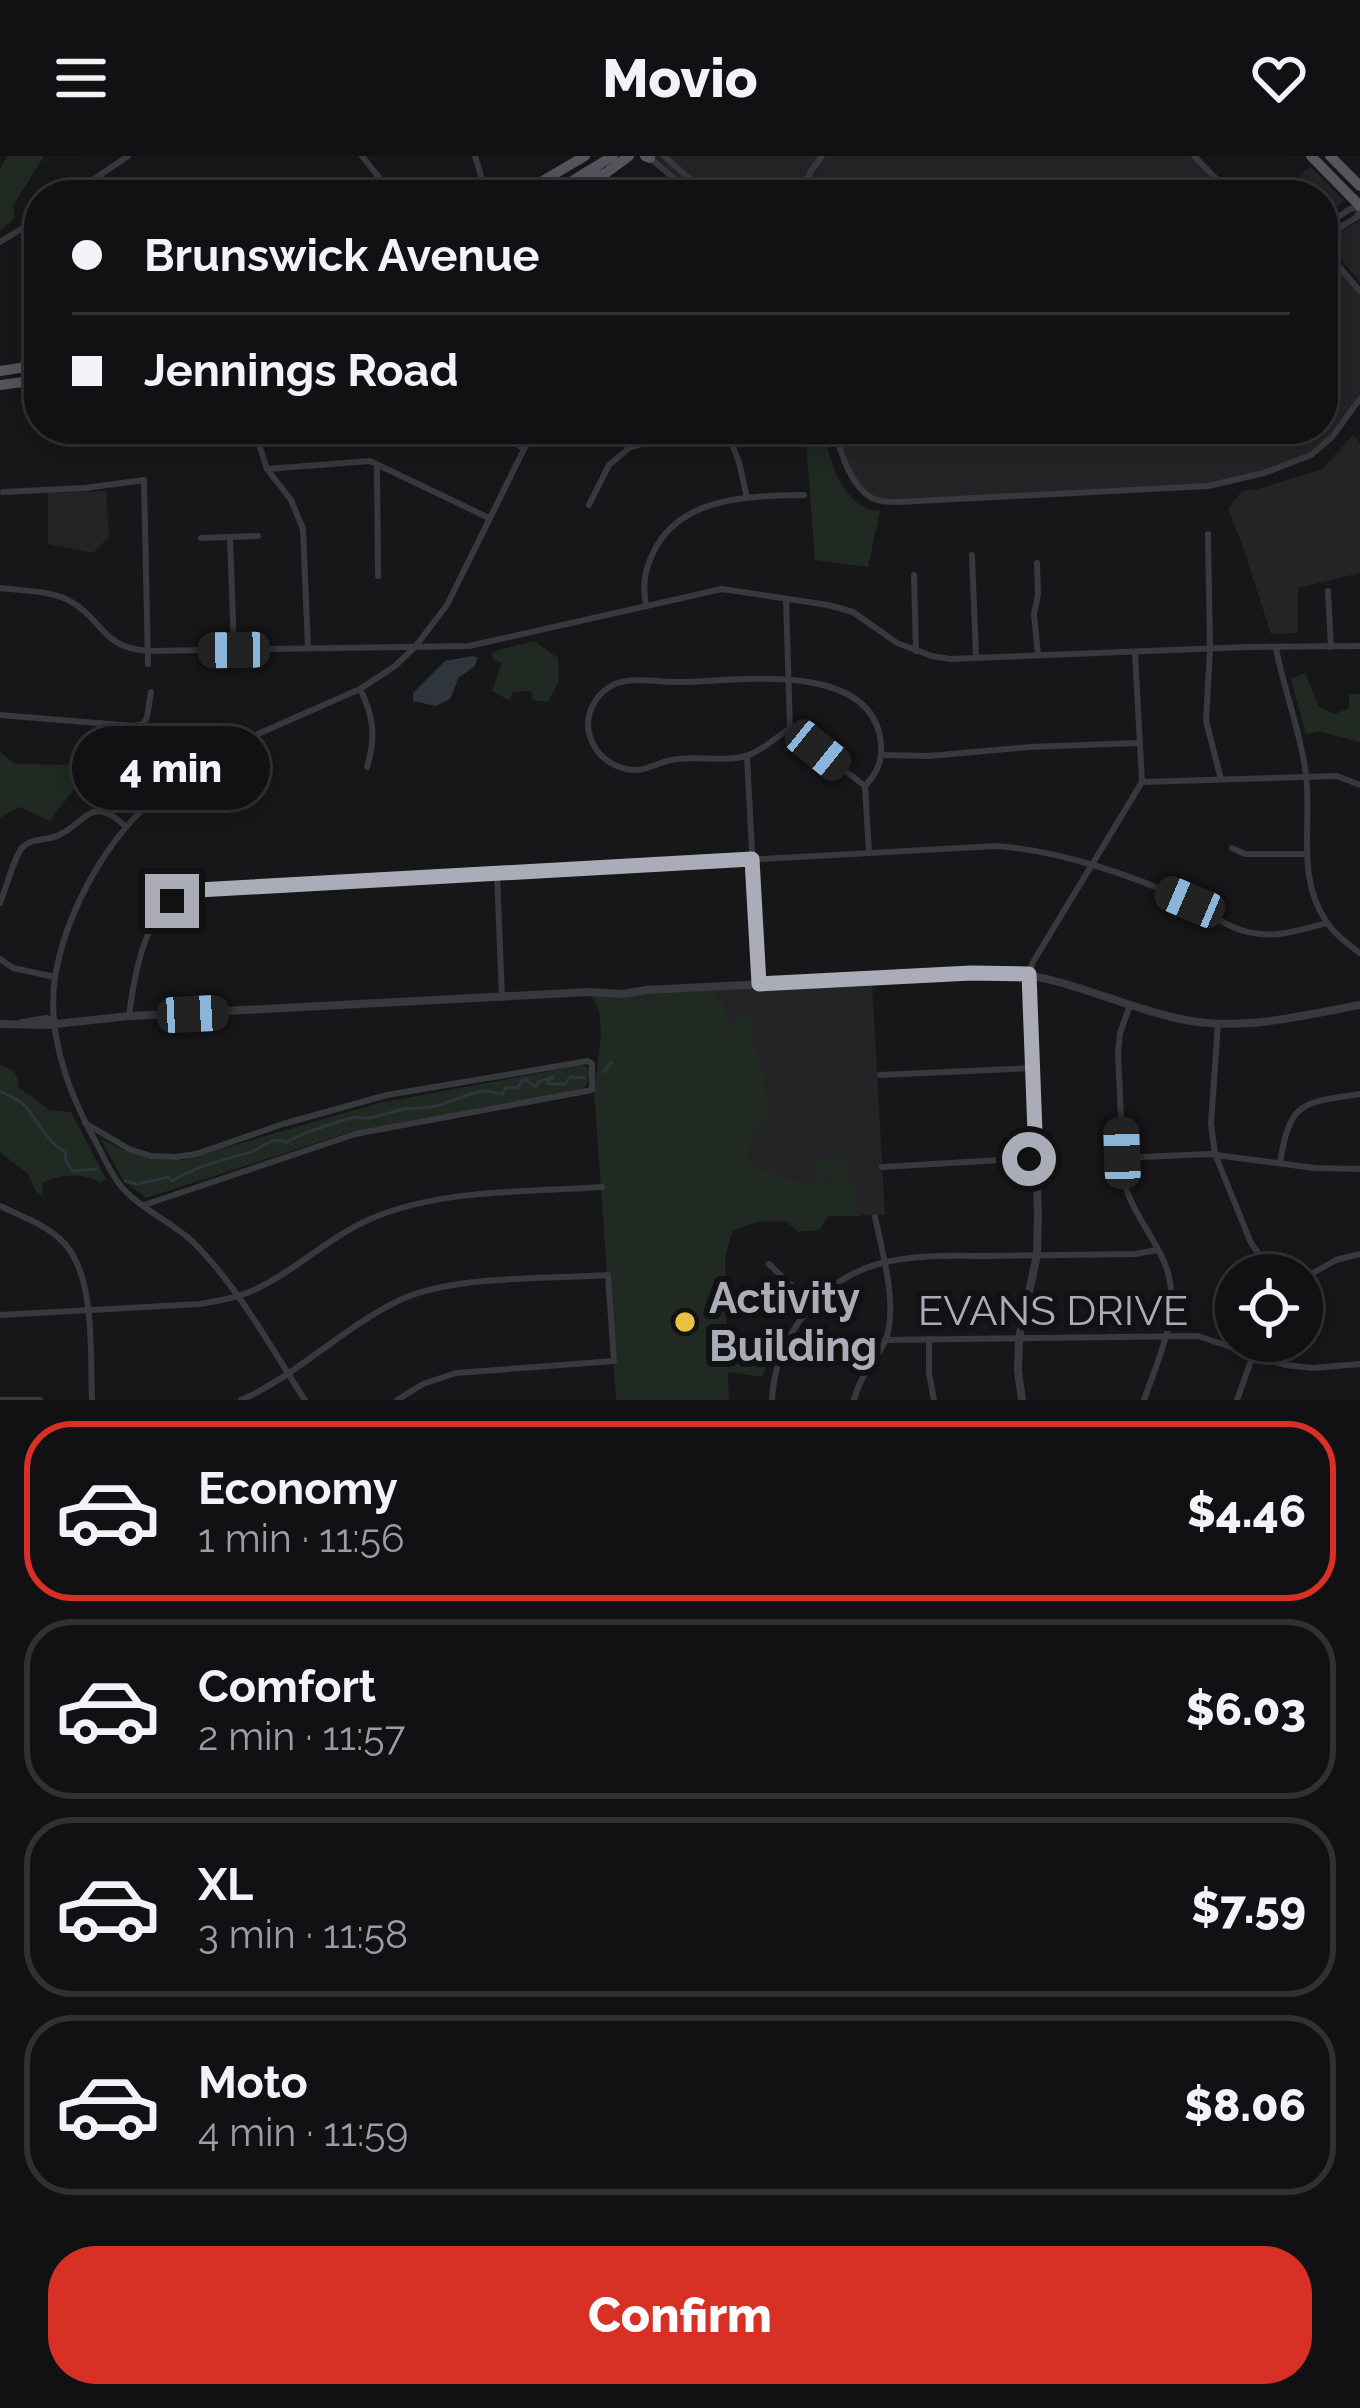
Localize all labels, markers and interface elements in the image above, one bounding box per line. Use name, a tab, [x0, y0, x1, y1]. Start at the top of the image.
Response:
icon: menu	[48, 45, 114, 111]
icon: heart	[1246, 45, 1312, 111]
text: Movio	[602, 46, 758, 110]
text: Brunswick Avenue	[144, 229, 539, 282]
text: Jennings Road	[144, 344, 458, 397]
car	[198, 631, 270, 669]
car	[779, 713, 857, 787]
callout: 4 min	[73, 727, 271, 811]
text: 4 min	[120, 745, 222, 791]
car	[1150, 871, 1230, 933]
route end	[145, 874, 199, 928]
car	[156, 994, 230, 1034]
car	[1103, 1116, 1141, 1190]
route start	[1002, 1132, 1056, 1186]
map controls	[1215, 1254, 1323, 1362]
button: locate	[1215, 1254, 1323, 1362]
place label: Activity Building	[709, 1274, 877, 1371]
street label: EVANS DRIVE	[918, 1286, 1188, 1335]
marker: Activity Building	[672, 1309, 698, 1335]
icon: car	[54, 1457, 162, 1565]
text: Economy	[198, 1462, 398, 1515]
text: $4.46	[1187, 1485, 1306, 1538]
text: 1 min · 11:56	[198, 1515, 404, 1561]
icon: car	[54, 1655, 162, 1763]
text: Comfort	[198, 1660, 376, 1713]
text: $6.03	[1186, 1683, 1306, 1736]
text: 2 min · 11:57	[198, 1713, 405, 1759]
icon: car	[54, 1853, 162, 1961]
text: XL	[198, 1858, 253, 1911]
text: $7.59	[1191, 1881, 1306, 1934]
text: 3 min · 11:58	[198, 1911, 408, 1957]
icon: car	[54, 2051, 162, 2159]
text: Moto	[198, 2056, 308, 2109]
text: $8.06	[1184, 2079, 1306, 2132]
text: 4 min · 11:59	[198, 2109, 408, 2155]
button: Confirm	[48, 2246, 1312, 2384]

